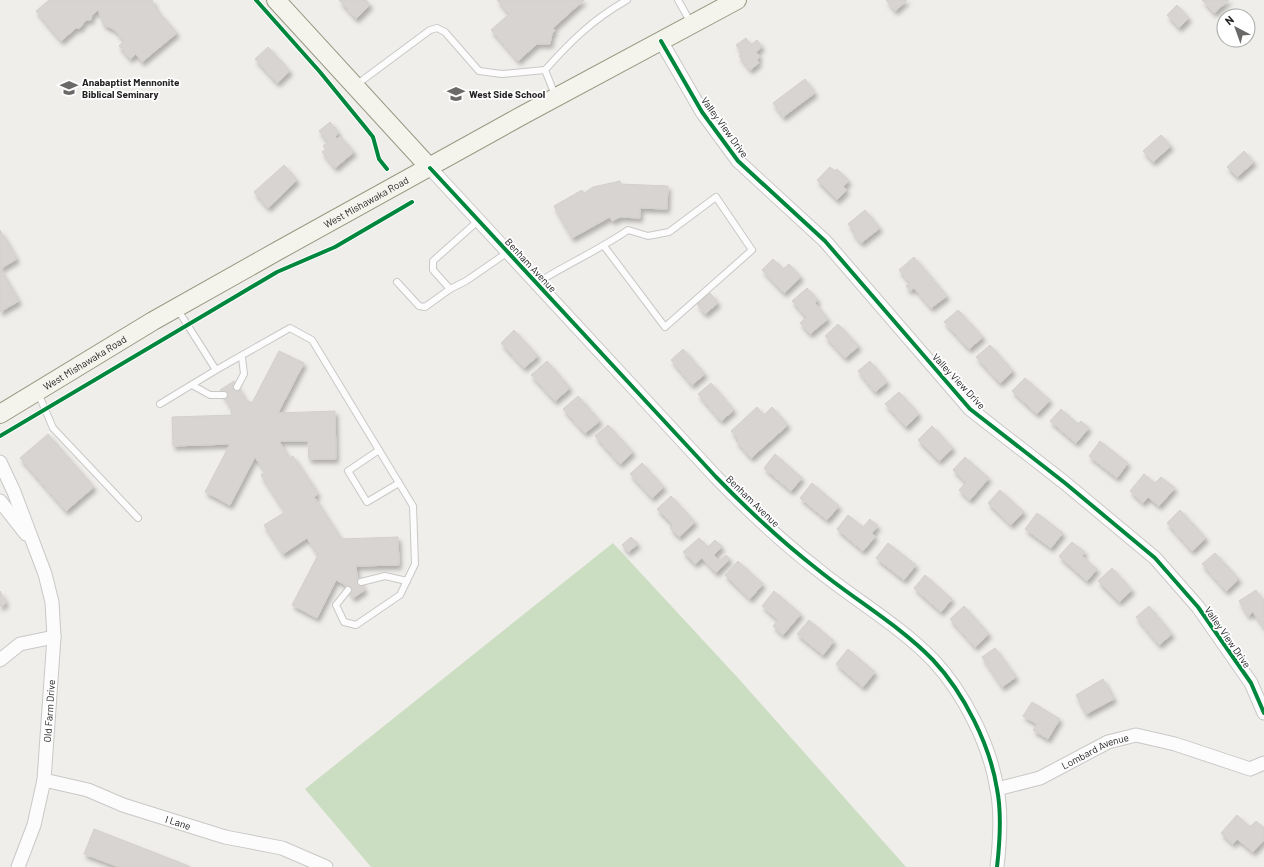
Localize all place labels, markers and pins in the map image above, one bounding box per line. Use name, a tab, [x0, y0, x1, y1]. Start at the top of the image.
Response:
place label: Anabaptist Mennonite Biblical Seminary	[82, 76, 180, 100]
school or university icon: Anabaptist Mennonite Biblical Seminary	[59, 78, 79, 98]
school or university icon: West Side School	[446, 84, 466, 104]
place label: West Side School	[469, 88, 545, 100]

